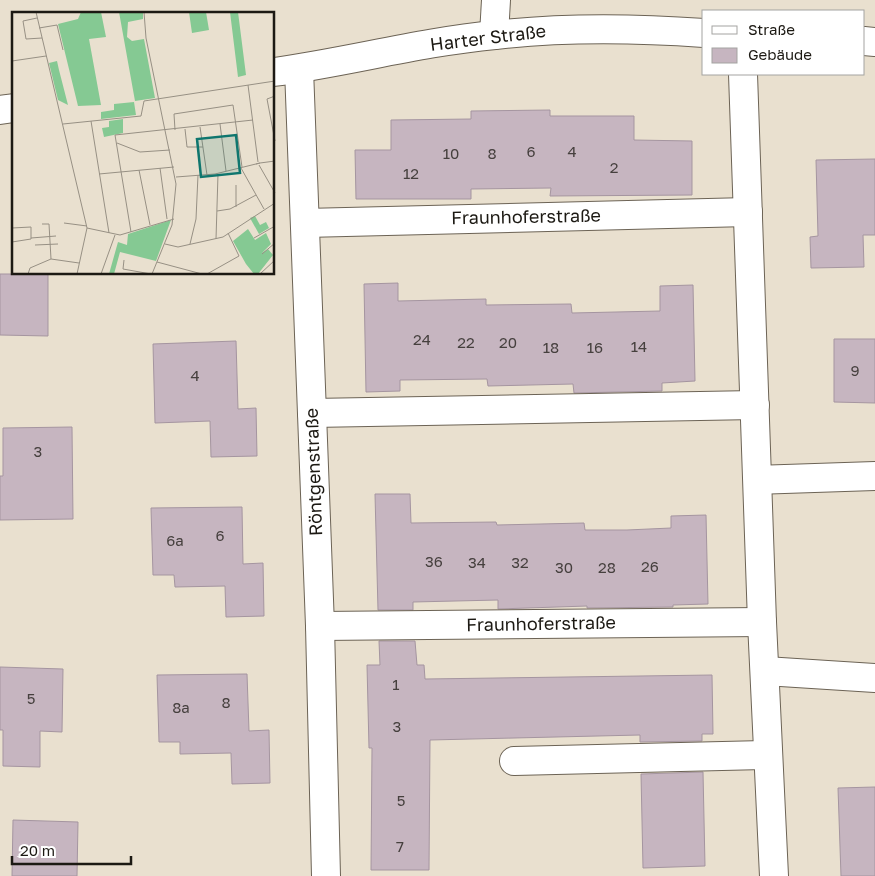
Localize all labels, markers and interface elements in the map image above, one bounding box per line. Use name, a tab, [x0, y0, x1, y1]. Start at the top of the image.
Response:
legend	[702, 10, 865, 75]
inset map	[12, 12, 275, 275]
street label: Harter Straße	[429, 19, 547, 55]
text: Straße	[748, 20, 795, 38]
text: Gebäude	[748, 45, 812, 63]
house number: 6	[526, 142, 536, 160]
house number: 4	[567, 142, 577, 160]
house number: 10	[443, 144, 459, 162]
house number: 8	[487, 144, 497, 162]
house number: 2	[610, 158, 618, 176]
house number: 12	[403, 164, 419, 182]
street label: Fraunhoferstraße	[451, 204, 601, 228]
house number: 24	[413, 330, 431, 348]
house number: 22	[457, 333, 475, 351]
house number: 20	[499, 333, 517, 351]
house number: 14	[631, 337, 647, 355]
house number: 18	[543, 338, 559, 356]
house number: 16	[587, 338, 603, 356]
house number: 9	[850, 361, 860, 379]
house number: 4	[190, 366, 200, 384]
street label: Röntgenstraße	[300, 408, 326, 536]
house number: 3	[34, 442, 42, 460]
house number: 6	[215, 526, 225, 544]
house number: 6a	[166, 531, 184, 549]
house number: 36	[425, 552, 443, 570]
house number: 34	[468, 553, 486, 571]
house number: 32	[511, 553, 529, 571]
house number: 26	[641, 557, 659, 575]
house number: 30	[555, 558, 573, 576]
house number: 28	[598, 558, 616, 576]
street label: Fraunhoferstraße	[466, 611, 616, 635]
house number: 1	[392, 675, 400, 693]
house number: 5	[27, 689, 35, 707]
house number: 8	[221, 693, 231, 711]
house number: 8a	[172, 698, 190, 716]
house number: 3	[393, 717, 401, 735]
house number: 5	[397, 791, 405, 809]
scale bar	[12, 834, 131, 866]
house number: 7	[396, 837, 404, 855]
text: 20 m	[20, 841, 55, 859]

